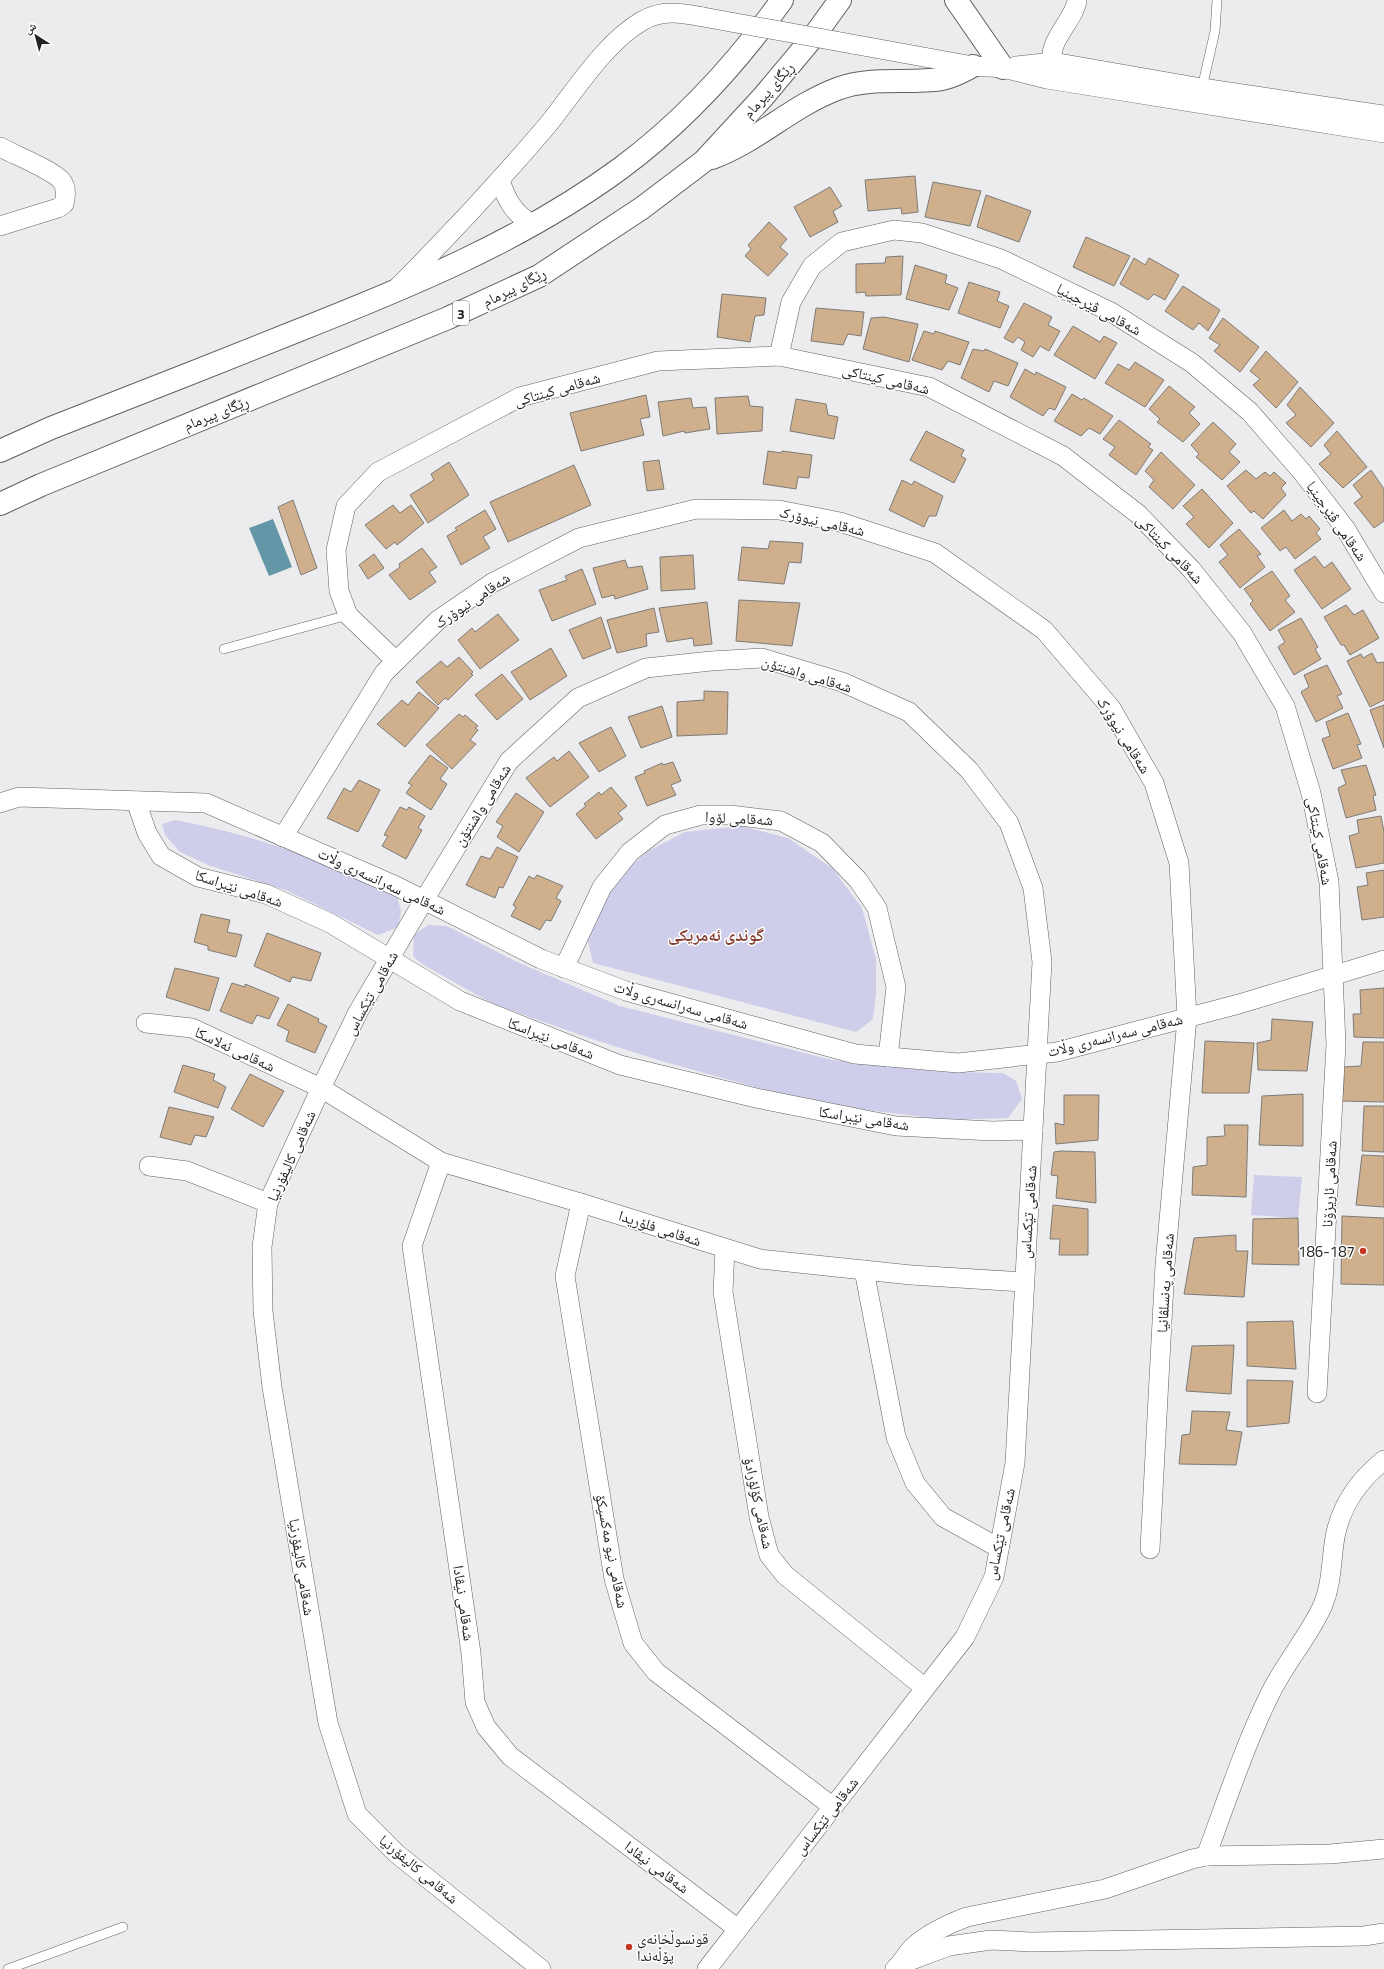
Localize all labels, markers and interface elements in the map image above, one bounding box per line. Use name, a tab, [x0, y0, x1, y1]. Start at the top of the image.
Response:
north arrow	[16, 16, 56, 56]
text: ش	[21, 18, 40, 38]
street label: ڕێگای پیرمام	[737, 56, 800, 124]
street label: ڕێگای پیرمام	[478, 261, 551, 314]
street label: شەقامی ڤێرجینیا	[1052, 277, 1146, 341]
road number: 3	[453, 301, 469, 325]
street label: شەقامی کینتاکی	[840, 358, 932, 400]
street label: شەقامی کینتاکی	[511, 366, 603, 412]
street label: ڕێگای پیرمام	[180, 389, 253, 438]
street label: شەقامی ڤێرجینیا	[1301, 476, 1373, 566]
street label: شەقامی نیوۆرک	[777, 500, 867, 542]
street label: شەقامی کینتاکی	[1131, 509, 1209, 589]
street label: شەقامی نیوۆرک	[429, 566, 515, 634]
street label: شەقامی واشنتۆن	[759, 649, 855, 699]
street label: شەقامی نیوۆرک	[1091, 692, 1157, 778]
street label: شەقامی واشنتۆن	[448, 759, 517, 851]
street label: شەقامی کینتاکی	[1301, 795, 1339, 887]
street label: شەقامی لۆوا	[704, 805, 774, 831]
street label: شەقامی سەرانسەری وڵات	[314, 841, 450, 921]
street label: شەقامی نێبراسکا	[192, 863, 286, 913]
district label: گوندی ئەمریکی	[668, 922, 765, 948]
street label: شەقامی تێکساس	[338, 946, 404, 1039]
street label: شەقامی سەرانسەری وڵات	[611, 975, 751, 1035]
street label: شەقامی سەرانسەری وڵات	[1045, 1007, 1185, 1063]
street label: شەقامی نێبراسکا	[504, 1011, 598, 1065]
street label: شەقامی ئەلاسکا	[191, 1020, 279, 1078]
street label: شەقامی نێبراسکا	[817, 1100, 911, 1137]
street label: شەقامی کالیفۆرنیا	[261, 1107, 321, 1205]
street label: شەقامی ئاریزۆنا	[1315, 1140, 1343, 1228]
street label: شەقامی تێکساس	[1013, 1164, 1043, 1259]
street label: شەقامی فلۆریدا	[616, 1204, 704, 1252]
street label: شەقامی پەنسلڤانیا	[1150, 1232, 1180, 1334]
place label: 186-187	[1298, 1240, 1355, 1263]
marker: 186-187	[1358, 1246, 1368, 1256]
street label: شەقامی کۆلۆرادۆ	[738, 1455, 780, 1551]
street label: شەقامی تێکساس	[979, 1486, 1021, 1582]
street label: شەقامی نیو مەکسیکۆ	[590, 1492, 634, 1610]
street label: شەقامی کالیفۆرنیا	[283, 1517, 321, 1617]
street label: شەقامی نیڤادا	[447, 1564, 481, 1642]
street label: شەقامی تێکساس	[788, 1772, 864, 1860]
street label: شەقامی کالیفۆرنیا	[374, 1829, 464, 1909]
street label: شەقامی نیڤادا	[620, 1835, 694, 1899]
place label: قونسوڵخانەی پۆڵەندا	[637, 1927, 709, 1967]
marker: قونسوڵخانەی پۆڵەندا	[624, 1942, 634, 1952]

